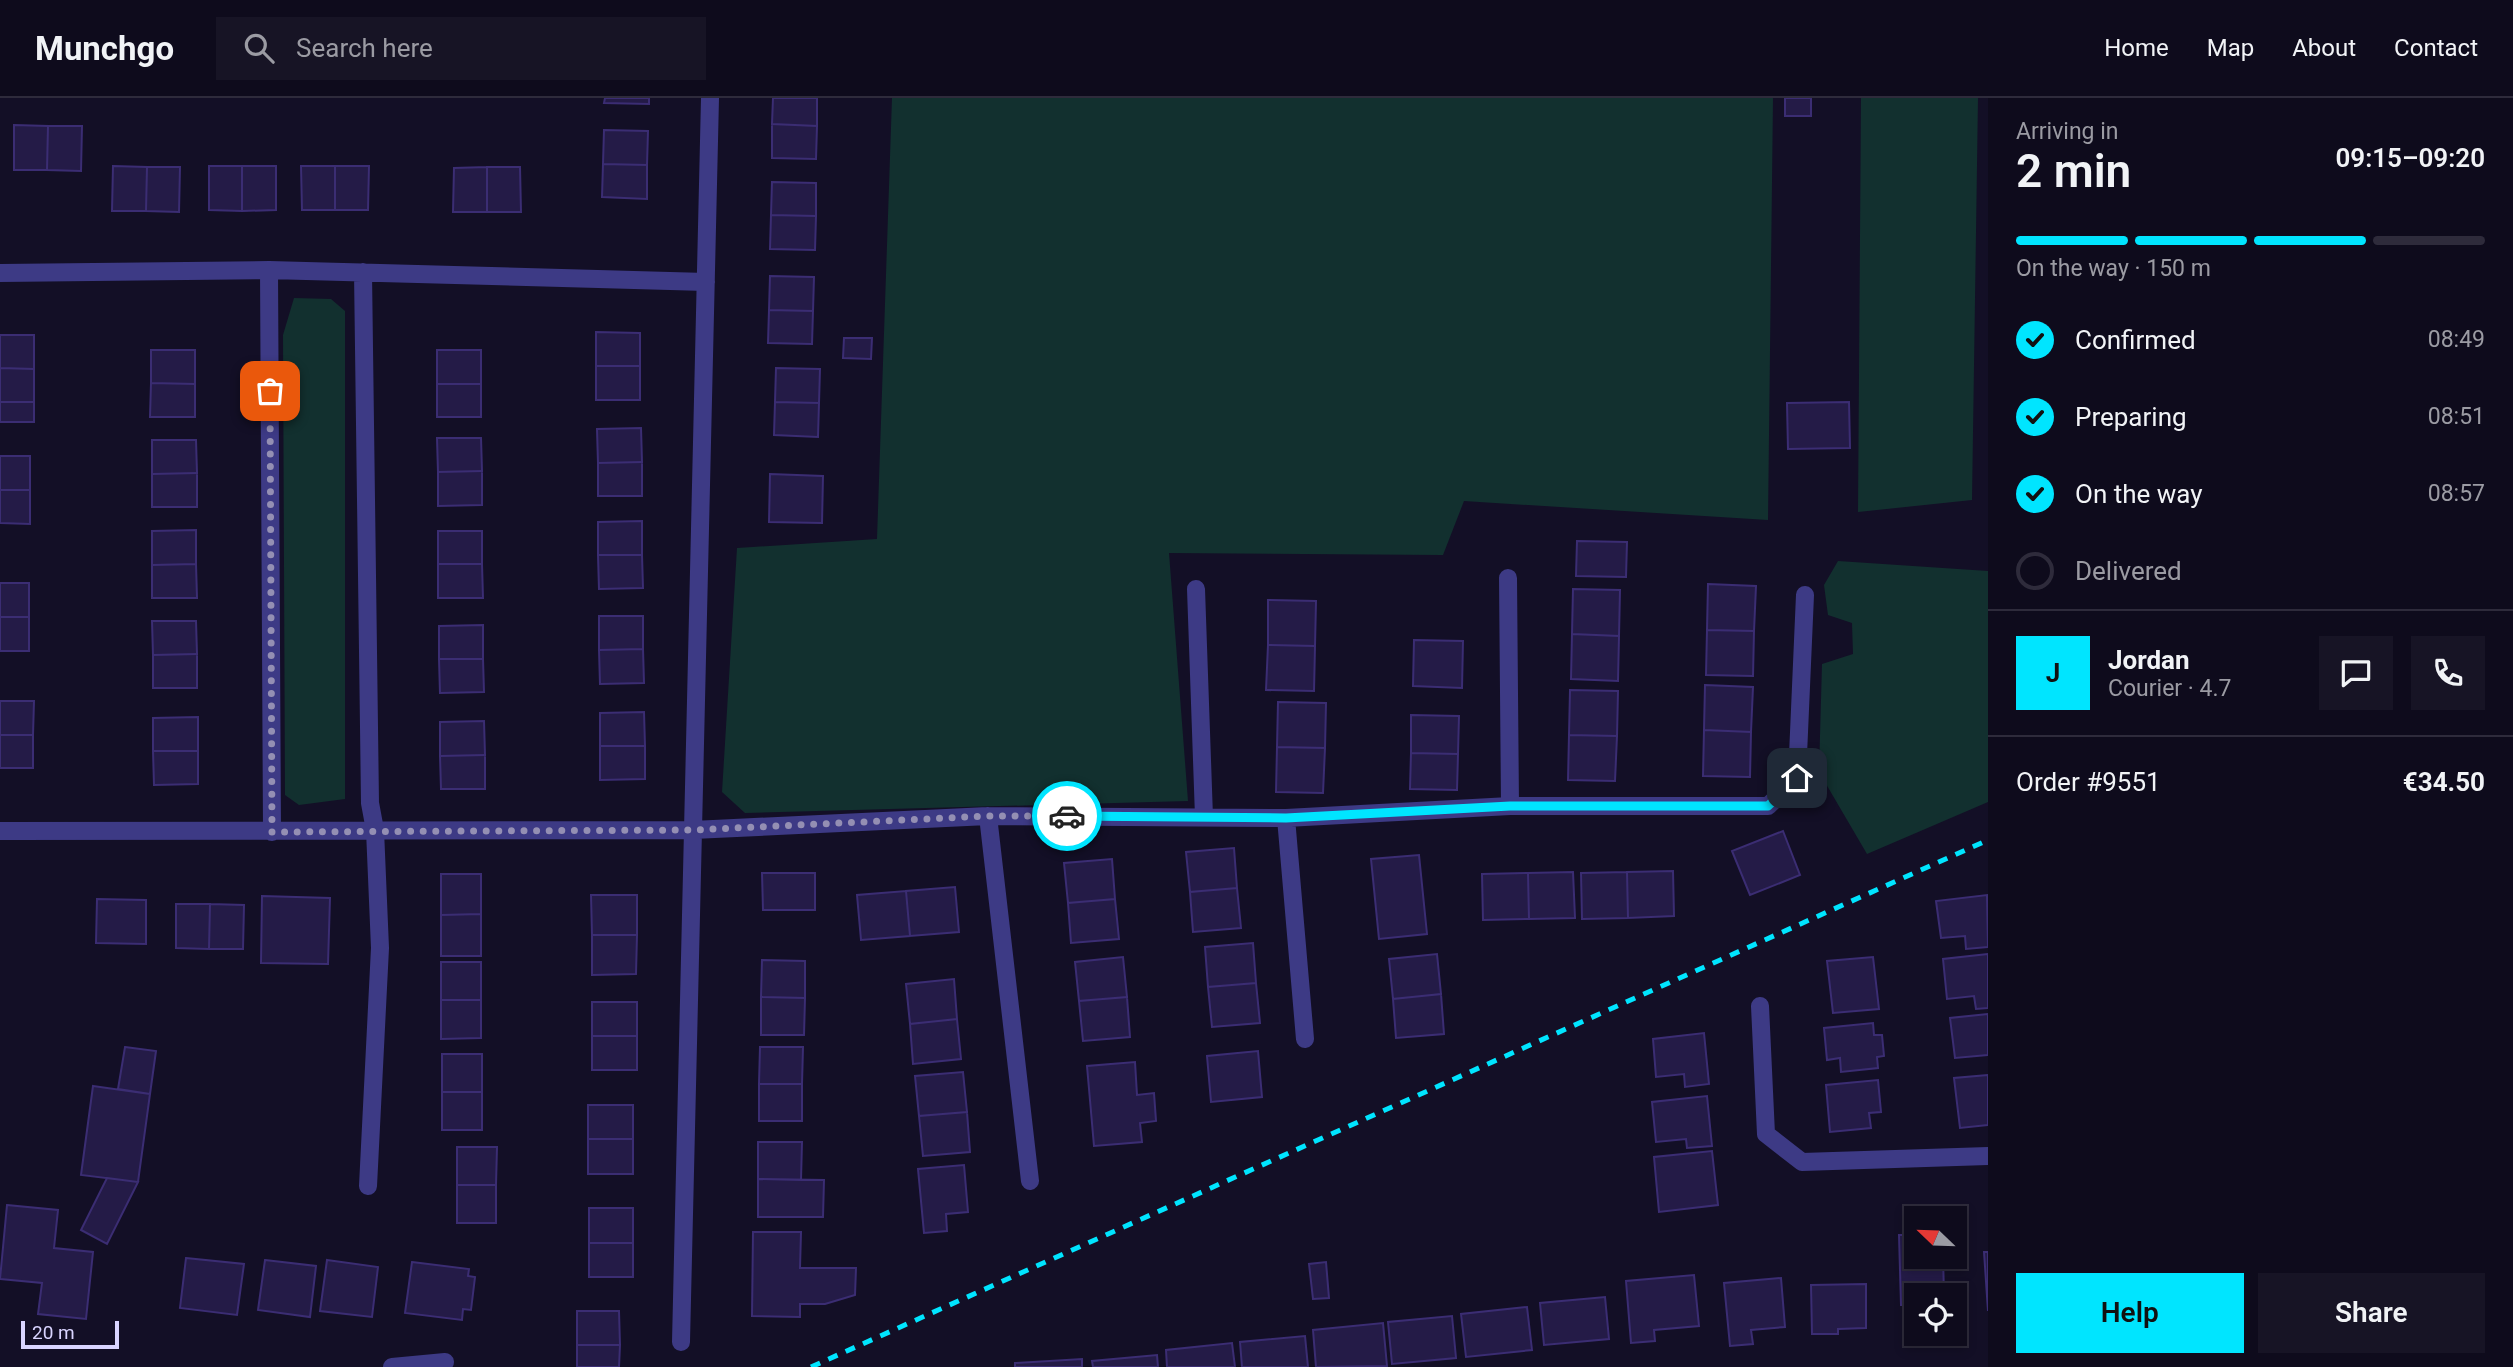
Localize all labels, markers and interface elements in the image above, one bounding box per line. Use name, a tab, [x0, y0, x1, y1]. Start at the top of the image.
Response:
search box	[216, 17, 706, 80]
text: Munchgo	[35, 29, 174, 68]
icon: search	[240, 29, 278, 67]
text: Search here	[296, 33, 433, 63]
text: Home	[2104, 34, 2169, 62]
text: Map	[2207, 34, 2254, 62]
text: About	[2292, 34, 2356, 62]
text: Contact	[2394, 34, 2478, 62]
text: Arriving in	[2016, 118, 2119, 145]
text: 09:15–09:20	[2335, 143, 2485, 173]
text: 2 min	[2016, 144, 2131, 198]
text: On the way · 150 m	[2016, 255, 2211, 282]
icon: check	[2016, 321, 2054, 359]
text: Confirmed	[2075, 325, 2196, 355]
text: 08:49	[2428, 326, 2485, 353]
pin	[240, 361, 300, 421]
icon: bag	[251, 372, 289, 410]
icon: check	[2016, 398, 2054, 436]
text: Preparing	[2075, 402, 2187, 432]
text: 08:51	[2428, 403, 2485, 430]
icon: check	[2016, 475, 2054, 513]
text: On the way	[2075, 479, 2203, 509]
text: 08:57	[2428, 480, 2485, 507]
text: Delivered	[2075, 556, 2182, 586]
button: chat	[2319, 636, 2393, 710]
button: phone	[2411, 636, 2485, 710]
text: Jordan	[2108, 645, 2190, 675]
text: J	[2046, 658, 2060, 688]
text: Courier · 4.7	[2108, 675, 2231, 702]
pin	[1767, 748, 1827, 808]
icon: home	[1778, 759, 1816, 797]
text: Order #9551	[2016, 767, 2161, 797]
text: €34.50	[2403, 767, 2485, 797]
courier	[1032, 781, 1102, 851]
icon: car	[1048, 797, 1086, 835]
north arrow	[1904, 1206, 1967, 1269]
map controls	[1904, 1206, 1967, 1346]
button: Help	[2016, 1273, 2244, 1353]
button: Share	[2258, 1273, 2485, 1353]
button: locate	[1904, 1283, 1967, 1346]
scale bar	[21, 1318, 119, 1350]
text: 20 m	[32, 1321, 75, 1344]

